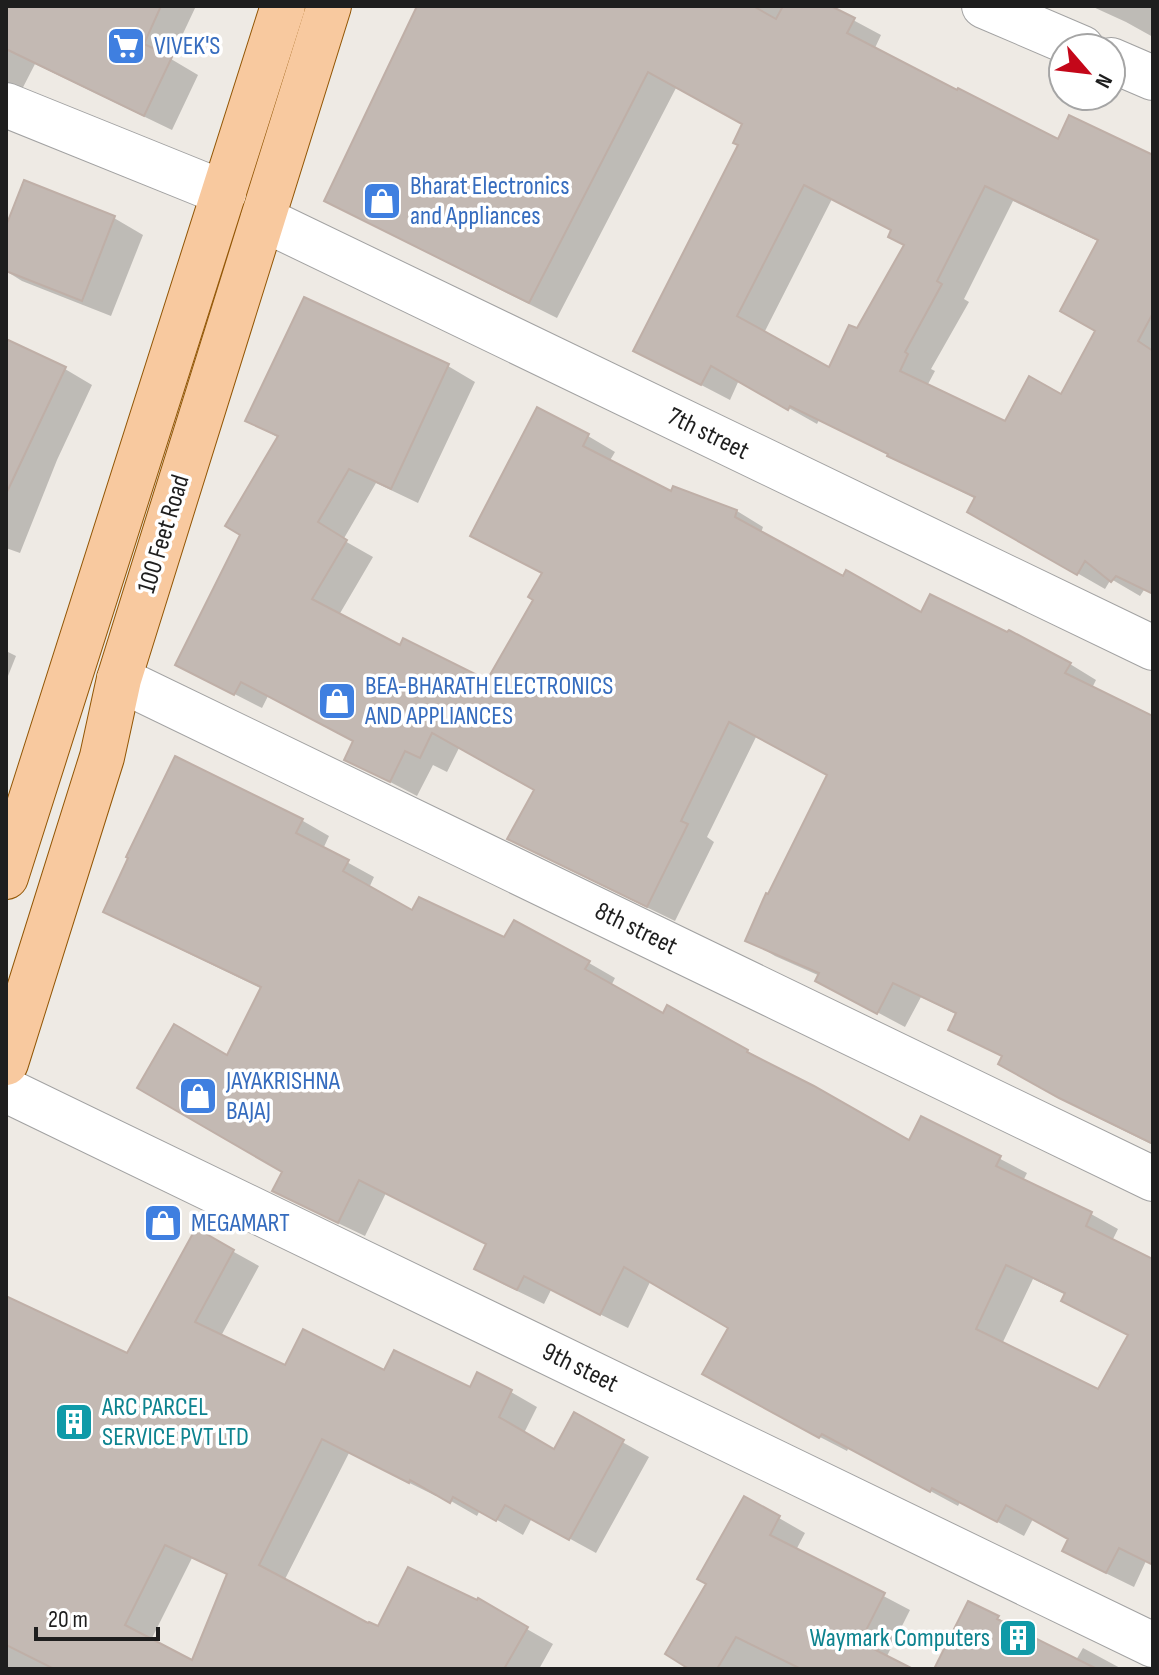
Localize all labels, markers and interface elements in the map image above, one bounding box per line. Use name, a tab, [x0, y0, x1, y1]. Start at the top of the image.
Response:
supermarket icon: VIVEK'S	[105, 25, 147, 67]
place label: VIVEK'S	[154, 31, 220, 62]
north arrow	[1047, 32, 1127, 112]
text: N	[1089, 69, 1118, 92]
place label: Bharat Electronics and Appliances	[410, 171, 570, 232]
shop icon: Bharat Electronics and Appliances	[361, 180, 403, 222]
street label: 7th street	[662, 401, 754, 467]
street label: 100 Feet Road	[131, 471, 197, 597]
place label: BEA-BHARATH ELECTRONICS AND APPLIANCES	[364, 671, 613, 732]
shop icon: BEA-BHARATH ELECTRONICS AND APPLIANCES	[316, 680, 358, 722]
street label: 8th street	[590, 896, 682, 962]
place label: JAYAKRISHNA BAJAJ	[225, 1066, 341, 1127]
shop icon: JAYAKRISHNA BAJAJ	[177, 1075, 219, 1117]
shop icon: MEGAMART	[142, 1202, 184, 1244]
place label: MEGAMART	[191, 1208, 290, 1239]
street label: 9th steet	[537, 1336, 623, 1400]
place label: ARC PARCEL SERVICE PVT LTD	[101, 1392, 249, 1453]
building icon: ARC PARCEL SERVICE PVT LTD	[53, 1401, 95, 1443]
scale bar	[36, 1591, 158, 1641]
text: 20 m	[48, 1605, 88, 1634]
building icon: Waymark Computers	[997, 1617, 1039, 1659]
place label: Waymark Computers	[810, 1623, 990, 1654]

